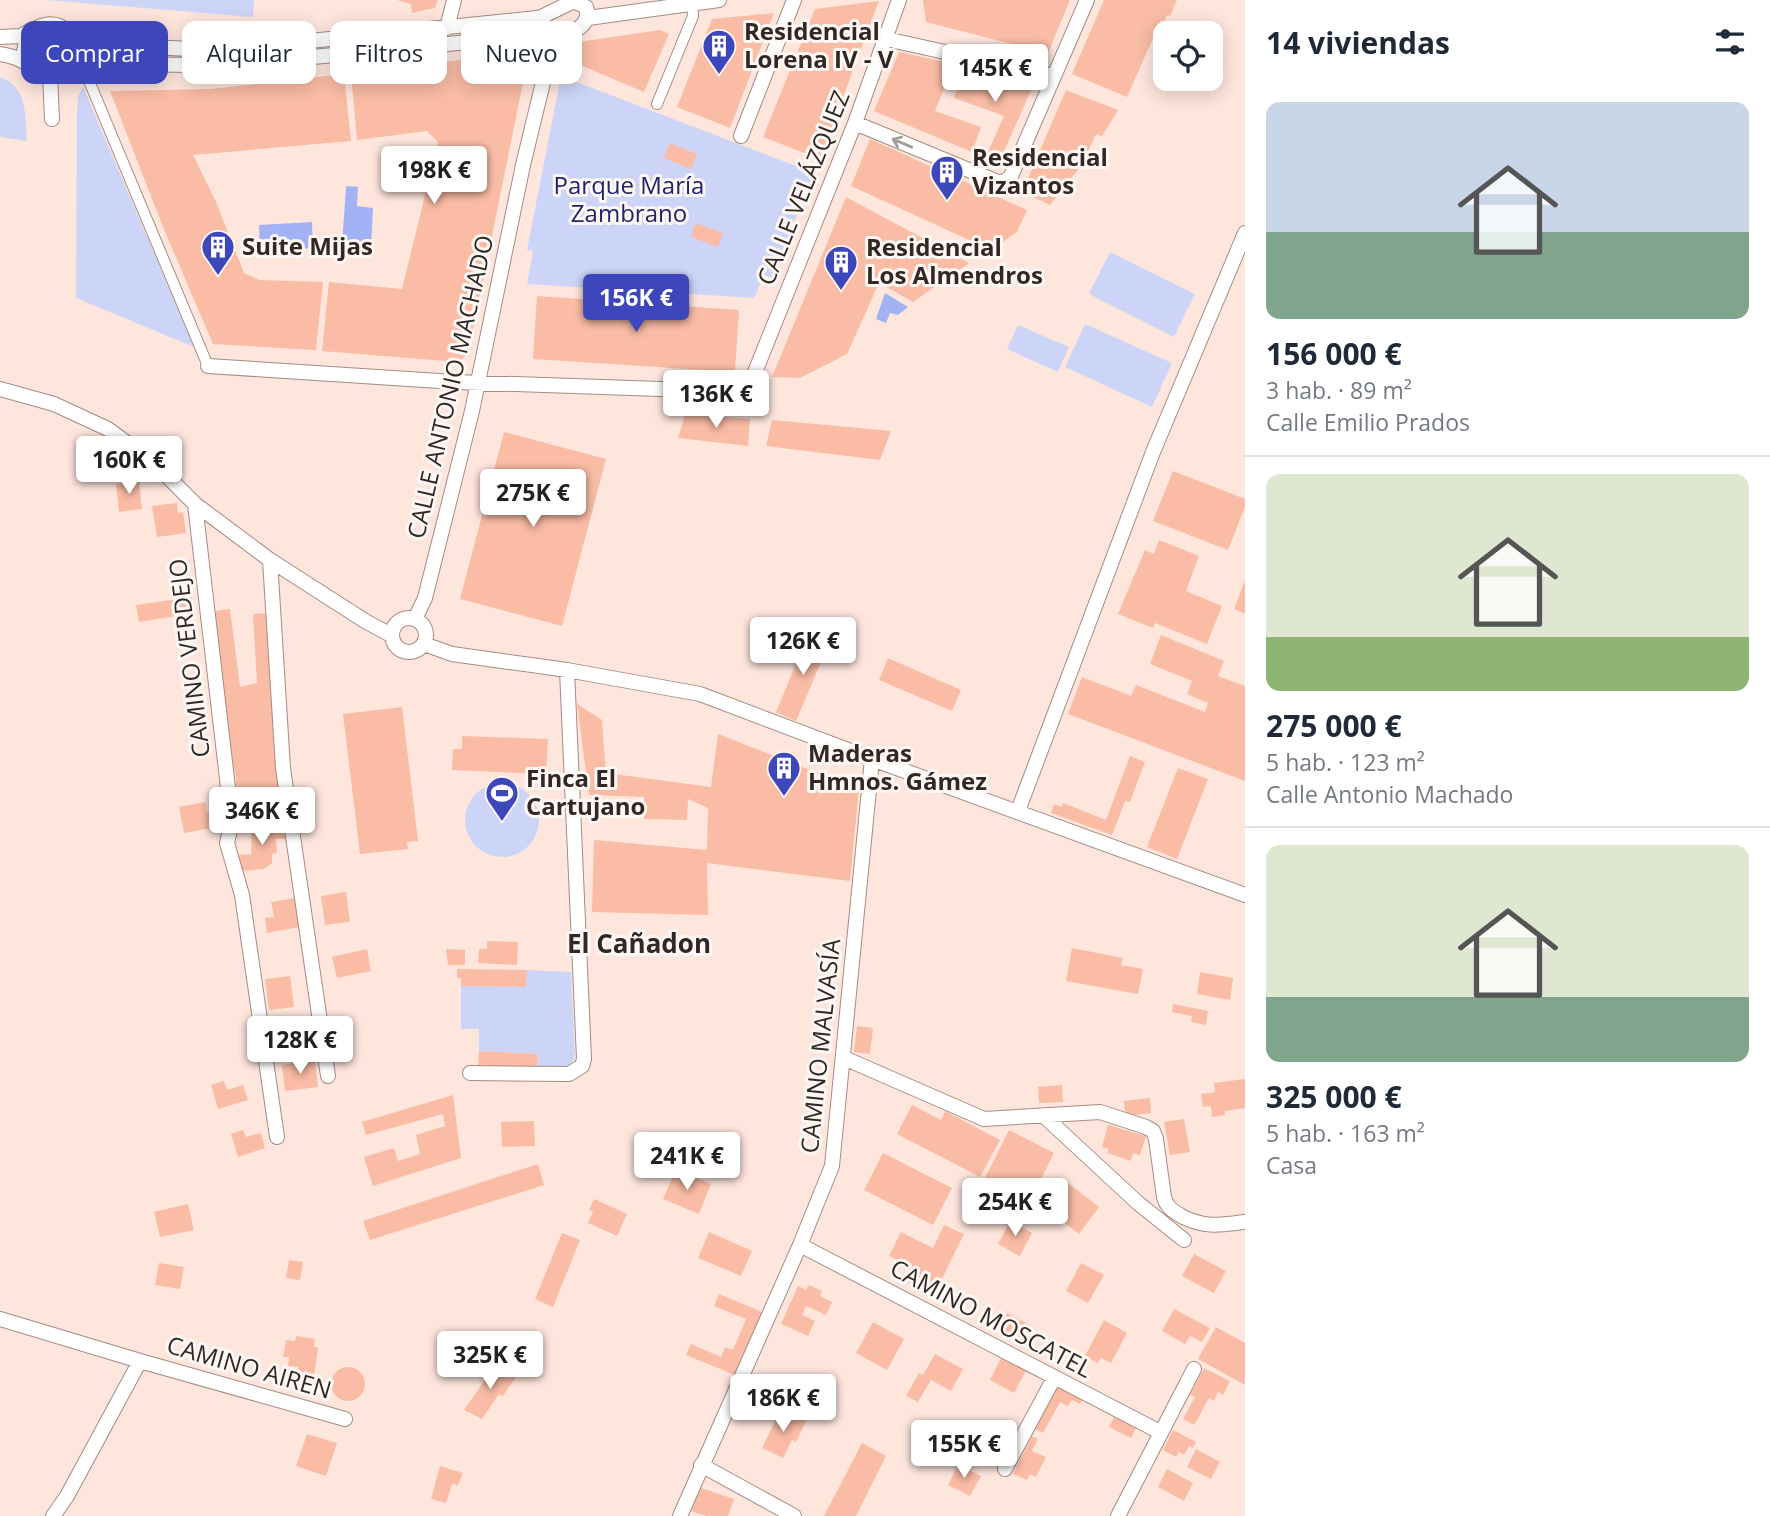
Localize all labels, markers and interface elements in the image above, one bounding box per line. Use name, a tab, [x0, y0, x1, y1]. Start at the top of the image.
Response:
place label: Residencial Lorena IV - V	[744, 14, 894, 75]
chip: Comprar	[21, 21, 168, 84]
chip: Alquilar	[182, 21, 316, 84]
chip: Filtros	[330, 21, 447, 84]
chip: Nuevo	[461, 21, 582, 84]
map controls	[1153, 21, 1223, 91]
button: locate	[1153, 21, 1223, 91]
text: 14 viviendas	[1266, 22, 1450, 63]
icon: filters	[1711, 23, 1749, 61]
building icon: Residencial Lorena IV - V	[700, 27, 738, 76]
pin: 145K €	[938, 44, 1052, 104]
text: 145K €	[958, 51, 1032, 83]
street label: CALLE VELÁZQUEZ	[748, 85, 857, 290]
one-way arrow	[892, 135, 914, 148]
place label: Residencial Vizantos	[972, 140, 1108, 201]
pin: 198K €	[377, 146, 491, 206]
icon: home	[1445, 147, 1571, 273]
text: 198K €	[397, 153, 471, 185]
building icon: Residencial Vizantos	[928, 153, 966, 202]
park label: Parque María Zambrano	[554, 168, 704, 229]
building icon: Suite Mijas	[199, 228, 237, 277]
place label: Suite Mijas	[242, 229, 373, 262]
place label: Residencial Los Almendros	[866, 230, 1043, 291]
street label: CALLE ANTONIO MACHADO	[399, 232, 501, 542]
building icon: Residencial Los Almendros	[822, 243, 860, 292]
pin: 156K €	[579, 274, 693, 334]
text: 156K €	[599, 281, 673, 313]
text: 156 000 €	[1266, 333, 1402, 374]
pin: 136K €	[659, 370, 773, 430]
text: 3 hab. · 89 m²	[1266, 374, 1412, 406]
text: 136K €	[679, 377, 753, 409]
text: Calle Emilio Prados	[1266, 406, 1470, 438]
pin: 160K €	[72, 436, 186, 496]
text: 160K €	[92, 443, 166, 475]
pin: 275K €	[476, 470, 590, 529]
text: 275K €	[496, 476, 570, 508]
icon: home	[1445, 519, 1571, 645]
street label: CAMINO VERDEJO	[160, 557, 217, 759]
pin: 126K €	[746, 618, 860, 677]
text: 126K €	[766, 624, 840, 656]
text: 275 000 €	[1266, 705, 1402, 746]
place label: Maderas Hmnos. Gámez	[808, 736, 987, 797]
text: 5 hab. · 123 m²	[1266, 746, 1425, 778]
building icon: Maderas Hmnos. Gámez	[765, 749, 803, 798]
place label: Finca El Cartujano	[526, 761, 645, 822]
sports icon: Finca El Cartujano	[483, 774, 521, 823]
text: Calle Antonio Machado	[1266, 778, 1513, 810]
pin: 346K €	[205, 788, 319, 847]
text: 346K €	[225, 794, 299, 826]
icon: home	[1445, 890, 1571, 1016]
district label: El Cañadon	[567, 925, 711, 961]
street label: CAMINO MALVASÍA	[792, 936, 847, 1155]
pin: 128K €	[243, 1016, 357, 1076]
text: 128K €	[263, 1023, 337, 1055]
text: 325 000 €	[1266, 1076, 1402, 1117]
text: 5 hab. · 163 m²	[1266, 1117, 1425, 1149]
pin: 241K €	[630, 1132, 744, 1192]
text: 241K €	[650, 1139, 724, 1171]
text: Casa	[1266, 1149, 1317, 1181]
pin: 254K €	[958, 1178, 1072, 1238]
text: 254K €	[978, 1185, 1052, 1217]
street label: CAMINO MOSCATEL	[885, 1250, 1098, 1385]
street label: CAMINO AIREN	[163, 1327, 336, 1406]
pin: 325K €	[433, 1332, 547, 1391]
text: 325K €	[453, 1338, 527, 1370]
pin: 186K €	[726, 1374, 840, 1434]
text: 186K €	[746, 1381, 820, 1413]
pin: 155K €	[907, 1420, 1021, 1480]
text: 155K €	[927, 1427, 1001, 1459]

